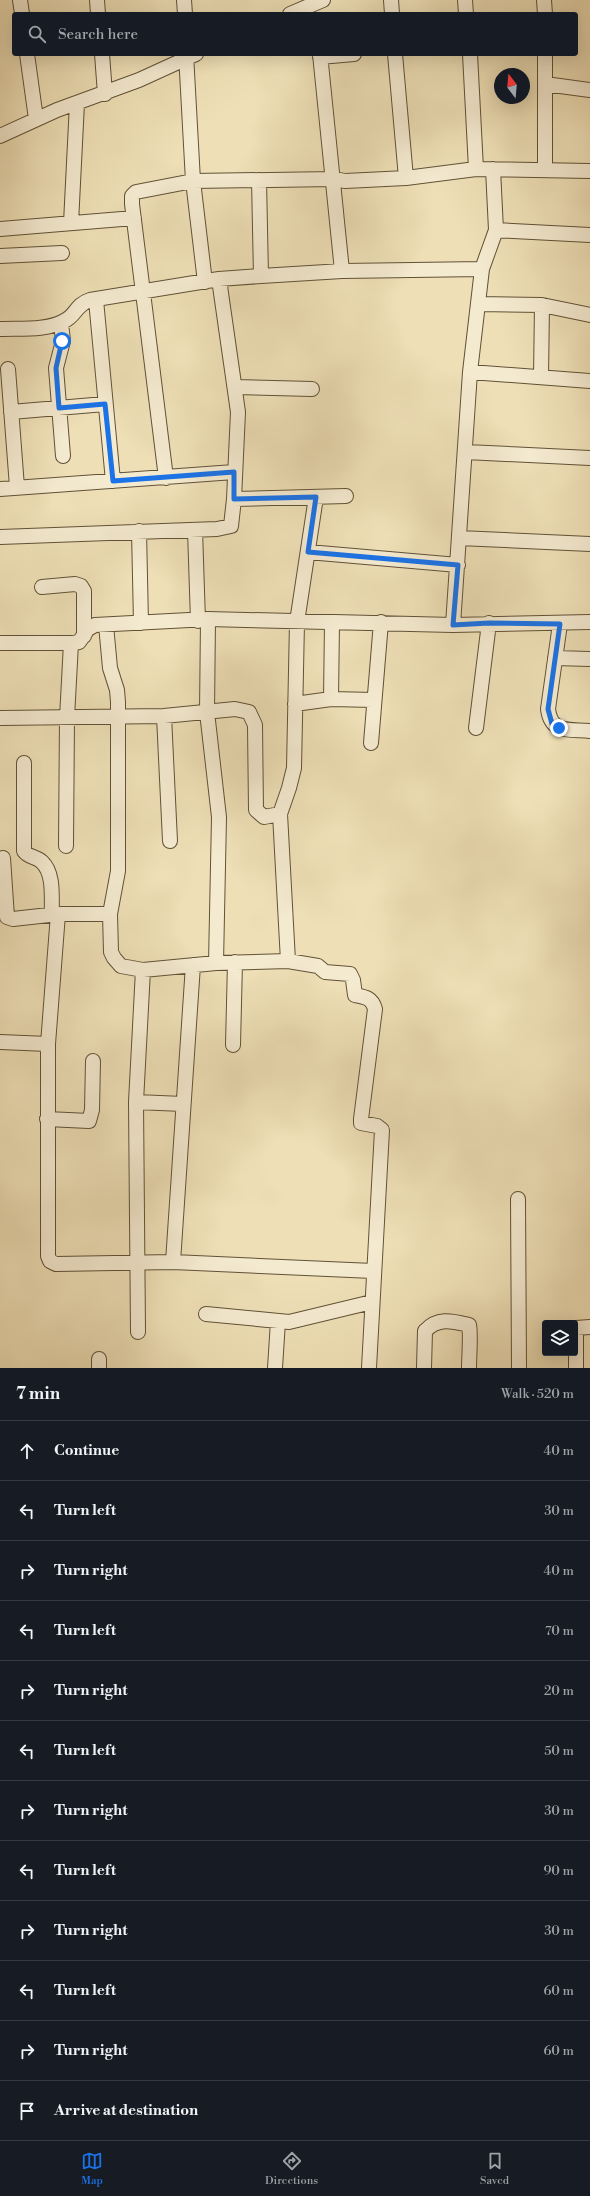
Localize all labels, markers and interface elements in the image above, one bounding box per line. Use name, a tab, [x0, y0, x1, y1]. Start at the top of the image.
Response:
search box	[12, 12, 578, 56]
icon: search	[26, 23, 48, 45]
text: Search here	[58, 25, 138, 44]
north arrow	[494, 68, 530, 104]
route start	[53, 332, 71, 350]
route end	[550, 719, 568, 737]
map controls	[542, 1320, 578, 1356]
button: layers	[542, 1320, 578, 1356]
text: 7 min	[16, 1383, 60, 1405]
text: Walk · 520 m	[501, 1386, 574, 1402]
icon: ahead	[16, 1440, 38, 1462]
text: Continue	[54, 1441, 119, 1460]
text: 40 m	[544, 1443, 574, 1459]
icon: left	[16, 1500, 38, 1522]
text: Turn left	[54, 1501, 116, 1520]
text: 30 m	[544, 1503, 574, 1519]
icon: right	[16, 1560, 38, 1582]
text: Turn right	[54, 1561, 128, 1580]
text: 40 m	[544, 1563, 574, 1579]
icon: left	[16, 1620, 38, 1642]
text: Turn left	[54, 1621, 116, 1640]
text: 70 m	[545, 1623, 574, 1639]
icon: right	[16, 1680, 38, 1702]
text: Turn right	[54, 1681, 128, 1700]
text: 20 m	[544, 1683, 574, 1699]
icon: left	[16, 1740, 38, 1762]
text: Turn left	[54, 1741, 116, 1760]
text: 50 m	[544, 1743, 574, 1759]
icon: right	[16, 1800, 38, 1822]
text: Turn right	[54, 1801, 128, 1820]
text: 30 m	[544, 1803, 574, 1819]
icon: left	[16, 1860, 38, 1882]
text: Turn left	[54, 1861, 116, 1880]
text: 90 m	[543, 1863, 574, 1879]
icon: right	[16, 1920, 38, 1942]
text: Turn right	[54, 1921, 128, 1940]
text: 30 m	[544, 1923, 574, 1939]
icon: left	[16, 1980, 38, 2002]
text: Turn left	[54, 1981, 116, 2000]
text: 60 m	[543, 1983, 574, 1999]
icon: right	[16, 2040, 38, 2062]
text: Turn right	[54, 2041, 128, 2060]
text: 60 m	[543, 2043, 574, 2059]
icon: arrive	[16, 2100, 38, 2122]
text: Arrive at destination	[54, 2101, 198, 2120]
tab: Map	[81, 2150, 103, 2188]
tab: Directions	[265, 2150, 318, 2188]
tab: Saved	[480, 2150, 509, 2188]

